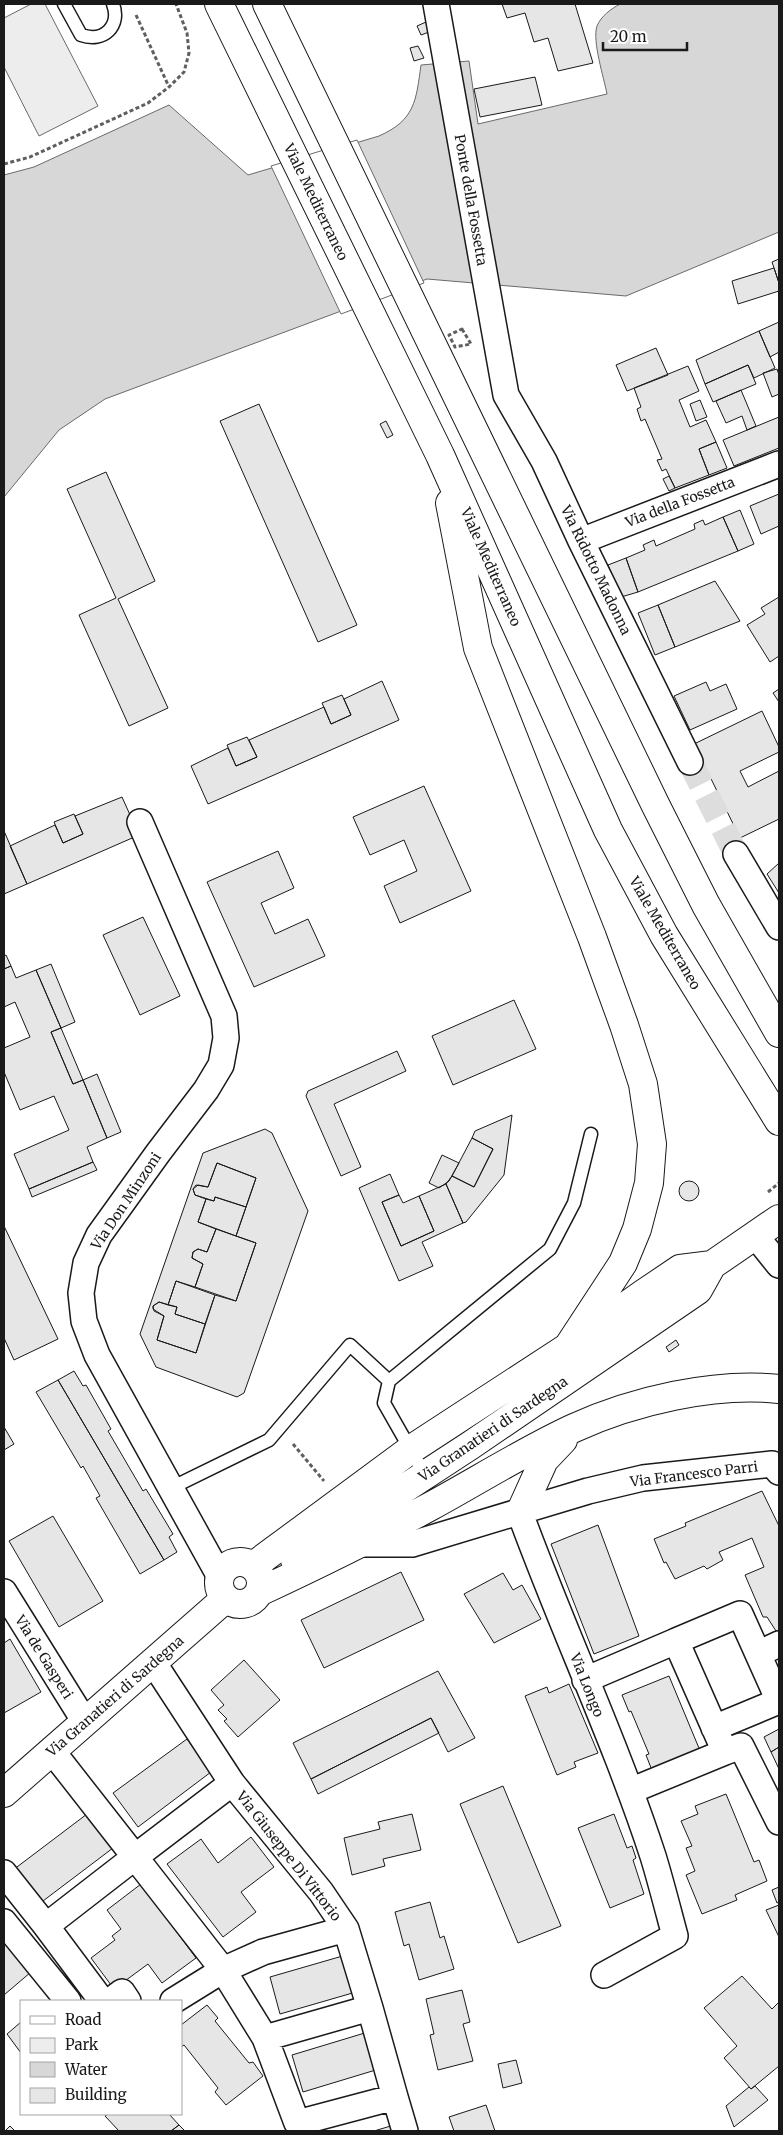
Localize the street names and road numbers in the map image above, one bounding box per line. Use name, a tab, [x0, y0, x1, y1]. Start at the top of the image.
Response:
street label: Ponte della Fossetta	[451, 133, 491, 268]
street label: Viale Mediterraneo	[279, 140, 352, 263]
street label: Via della Fossetta	[622, 473, 738, 532]
street label: Via Ridotto Madonna	[556, 501, 635, 638]
street label: Viale Mediterraneo	[456, 504, 525, 629]
street label: Viale Mediterraneo	[625, 872, 705, 993]
street label: Via Don Minzoni	[86, 1149, 165, 1254]
street label: Via Granatieri di Sardegna	[414, 1372, 571, 1486]
street label: Via Francesco Parri	[628, 1457, 760, 1491]
street label: Via de Gasperi	[11, 1611, 77, 1703]
street label: Via Granatieri di Sardegna	[42, 1631, 188, 1761]
street label: Via Longo	[566, 1650, 608, 1720]
street label: Via Giuseppe Di Vittorio	[232, 1787, 345, 1925]

